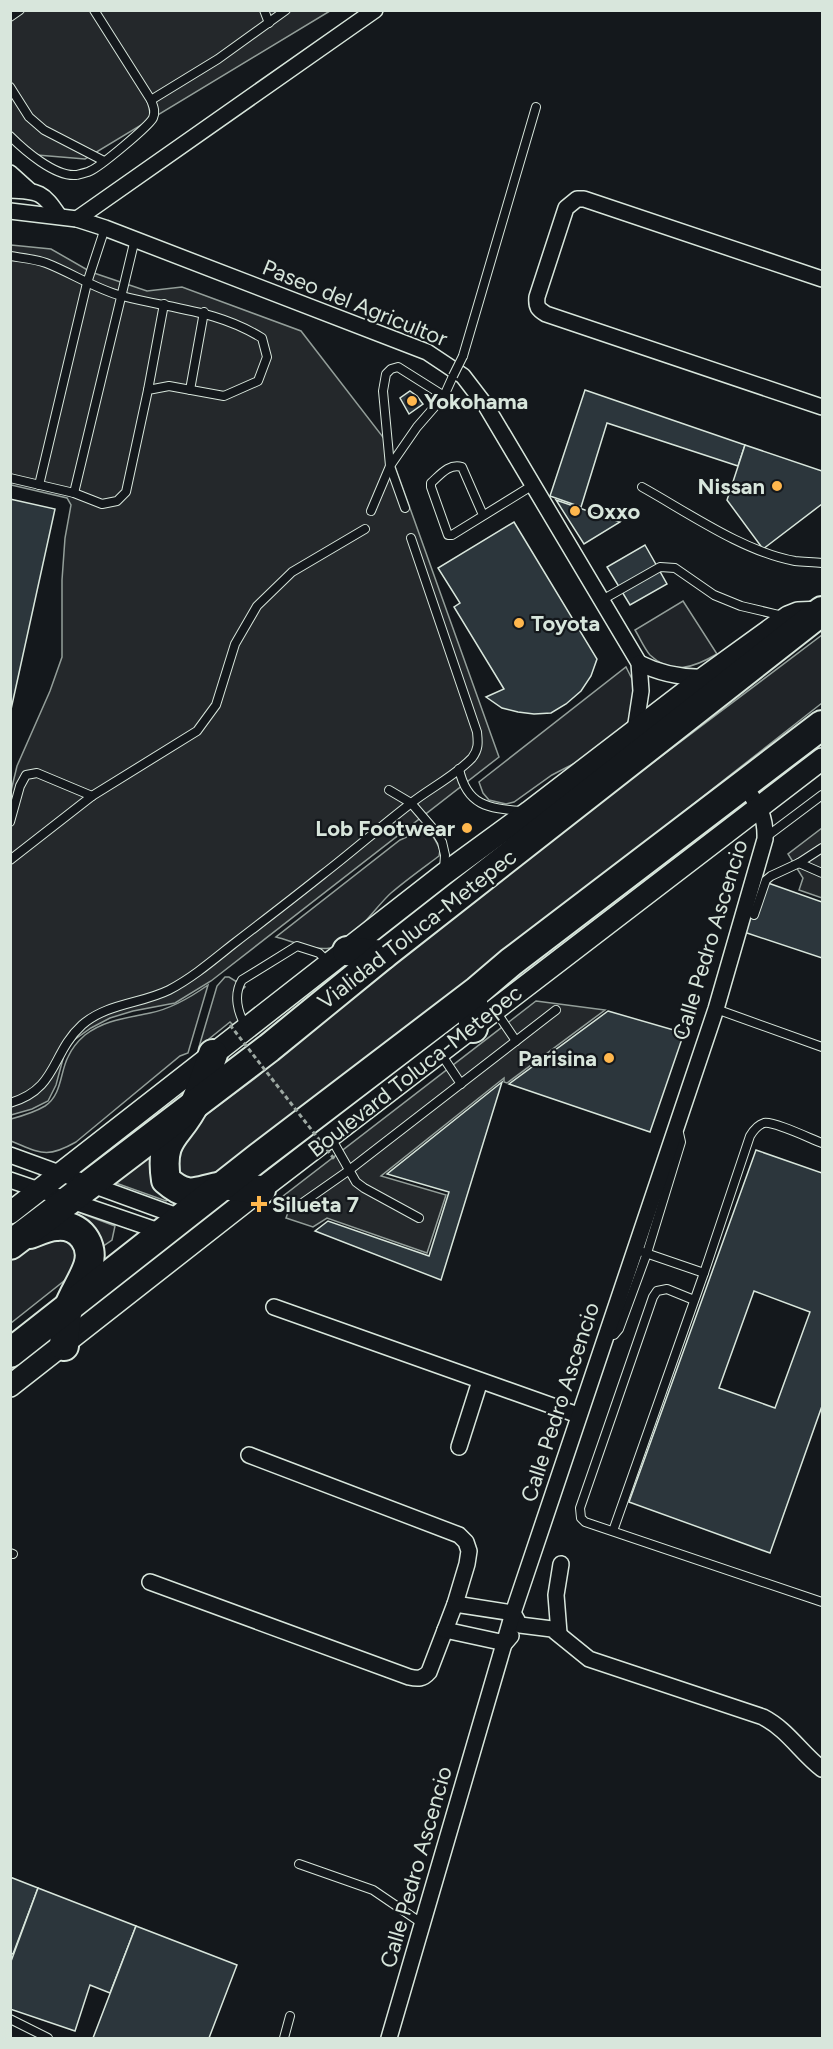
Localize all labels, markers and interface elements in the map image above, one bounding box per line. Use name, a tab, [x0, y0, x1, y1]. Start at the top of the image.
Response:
street label: Paseo del Agricultor	[259, 254, 452, 353]
place label: Yokohama	[424, 388, 528, 415]
marker: Yokohama	[405, 394, 419, 408]
place label: Nissan	[698, 473, 765, 500]
marker: Nissan	[770, 479, 784, 493]
place label: Oxxo	[587, 498, 641, 525]
marker: Oxxo	[568, 504, 582, 518]
place label: Toyota	[531, 610, 600, 637]
marker: Toyota	[512, 616, 526, 630]
place label: Lob Footwear	[315, 815, 456, 842]
marker: Lob Footwear	[460, 821, 474, 835]
street label: Calle Pedro Ascencio	[667, 836, 753, 1044]
street label: Vialidad Toluca-Metepec	[312, 843, 522, 1015]
street label: Boulevard Toluca-Metepec	[303, 979, 527, 1163]
place label: Parisina	[518, 1045, 597, 1072]
marker: Parisina	[602, 1051, 616, 1065]
place label: Silueta 7	[272, 1191, 359, 1218]
marker: Silueta 7	[250, 1195, 268, 1213]
street label: Calle Pedro Ascencio	[515, 1299, 605, 1505]
street label: Calle Pedro Ascencio	[374, 1763, 458, 1971]

